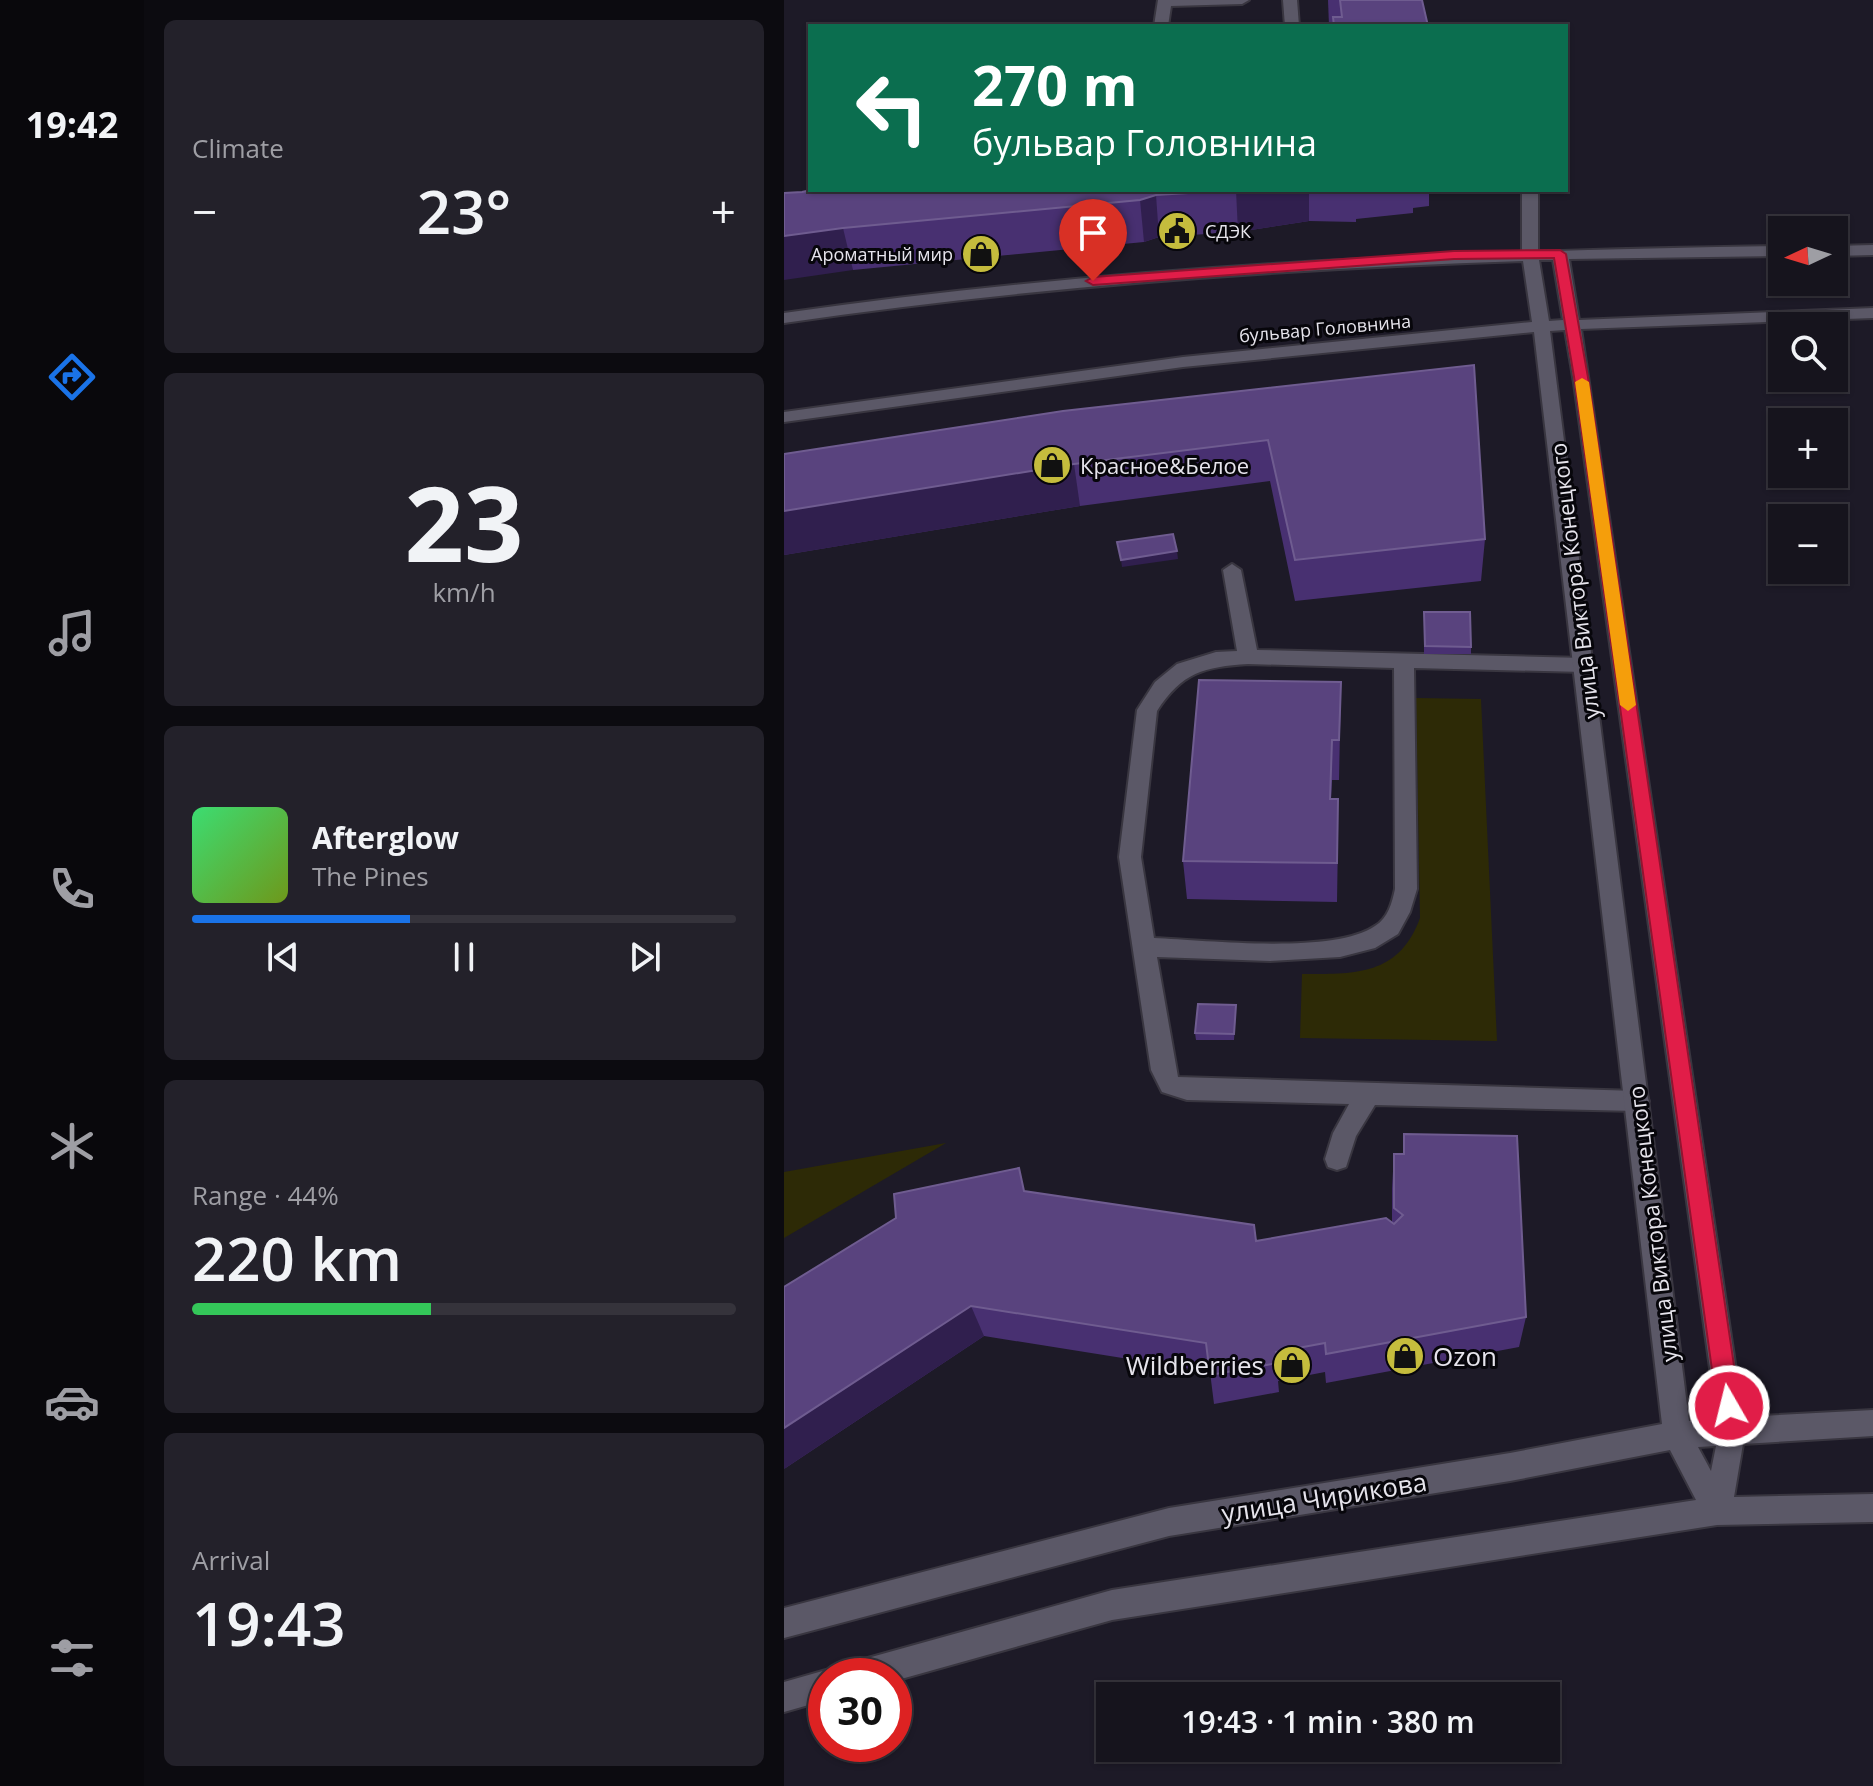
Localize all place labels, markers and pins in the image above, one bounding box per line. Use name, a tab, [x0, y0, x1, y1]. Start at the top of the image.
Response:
pin	[1059, 199, 1127, 281]
public building icon: СДЭК	[1156, 210, 1198, 252]
place label: СДЭК	[1205, 219, 1251, 243]
shop icon: Ароматный мир	[960, 233, 1002, 275]
place label: Ароматный мир	[811, 242, 953, 266]
shop icon: Красное&Белое	[1031, 444, 1073, 486]
place label: Красное&Белое	[1080, 450, 1249, 480]
shop icon: Ozon	[1384, 1335, 1426, 1377]
place label: Ozon	[1433, 1338, 1497, 1374]
shop icon: Wildberries	[1271, 1344, 1313, 1386]
place label: Wildberries	[1126, 1347, 1264, 1383]

